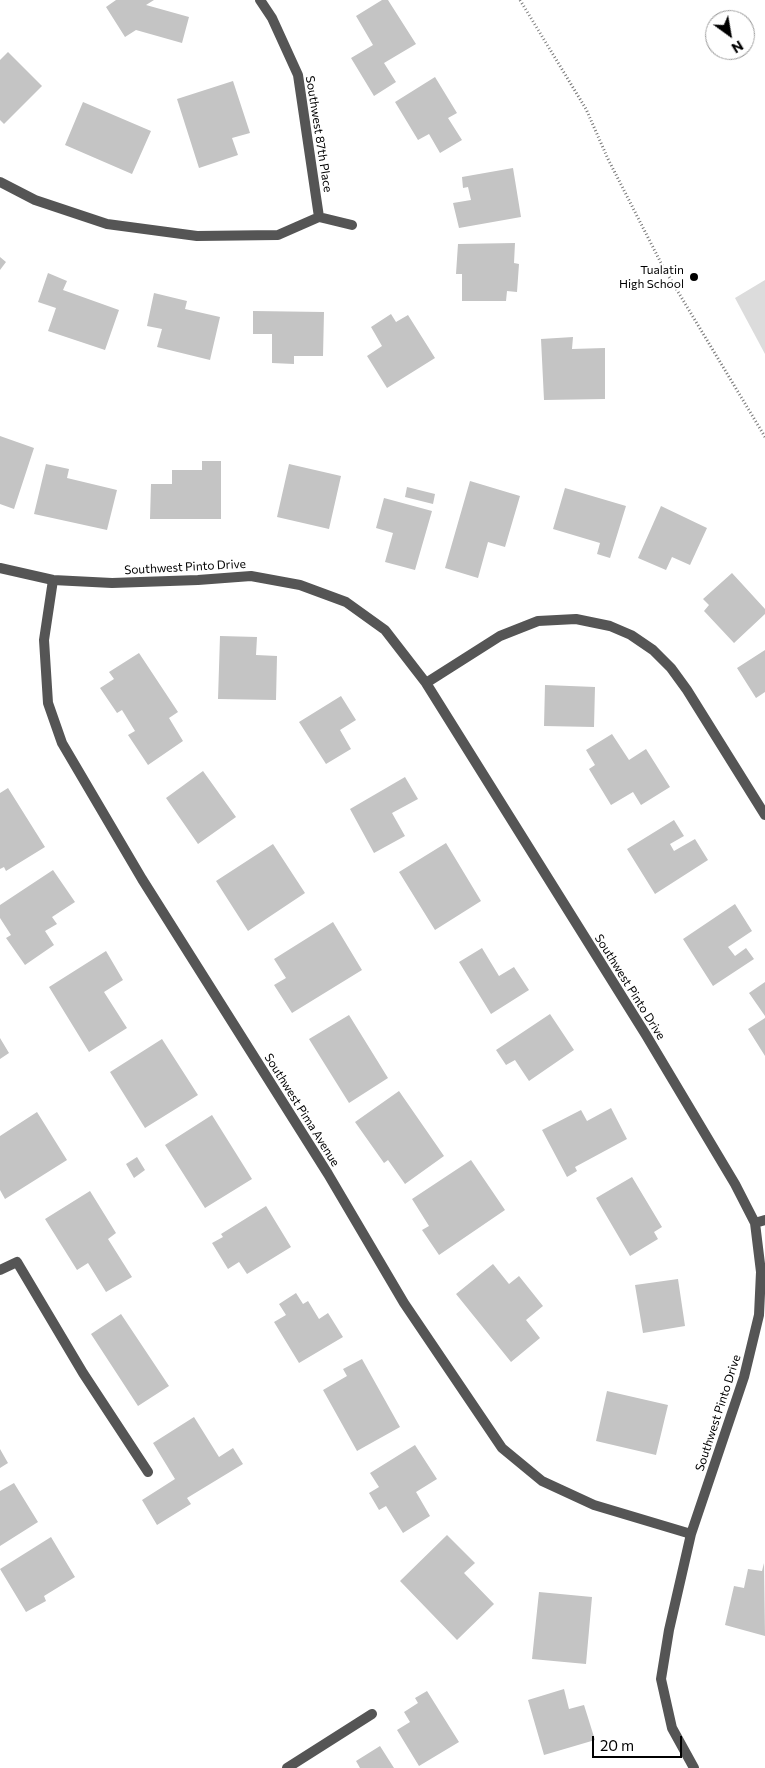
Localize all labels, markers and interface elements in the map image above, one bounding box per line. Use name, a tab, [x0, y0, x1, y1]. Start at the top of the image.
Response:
north arrow	[705, 10, 755, 60]
text: N	[729, 37, 747, 57]
street label: Southwest 87th Place	[303, 75, 335, 193]
place label: Tualatin High School	[619, 263, 684, 291]
marker: Tualatin High School	[688, 271, 700, 283]
street label: Southwest Pinto Drive	[124, 557, 246, 577]
street label: Southwest Pinto Drive	[592, 932, 668, 1042]
street label: Southwest Pima Avenue	[261, 1051, 343, 1169]
street label: Southwest Pinto Drive	[692, 1353, 744, 1473]
scale bar	[595, 1726, 685, 1758]
text: 20 m	[600, 1736, 634, 1754]

